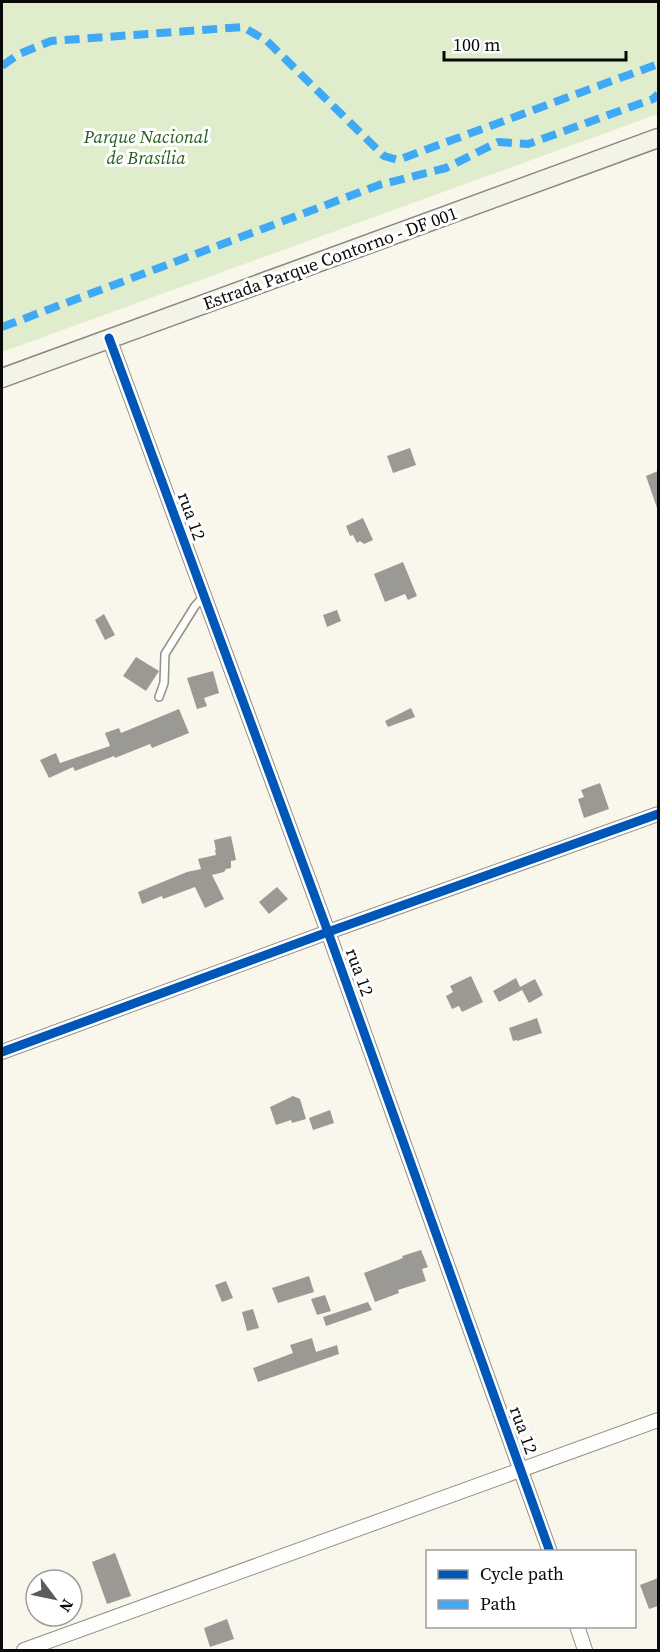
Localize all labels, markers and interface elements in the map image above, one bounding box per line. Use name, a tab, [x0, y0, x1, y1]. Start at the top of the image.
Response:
scale bar	[444, 24, 626, 62]
text: 100 m	[453, 32, 500, 57]
park label: Parque Nacional de Brasília	[83, 124, 208, 170]
street label: Estrada Parque Contorno - DF 001	[199, 200, 461, 316]
street label: rua 12	[172, 488, 212, 544]
street label: rua 12	[340, 944, 380, 1000]
street label: rua 12	[504, 1402, 544, 1458]
legend	[426, 1550, 636, 1628]
text: Cycle path	[480, 1561, 564, 1586]
north arrow	[24, 1568, 84, 1628]
text: Path	[480, 1591, 517, 1616]
text: N	[54, 1595, 79, 1617]

